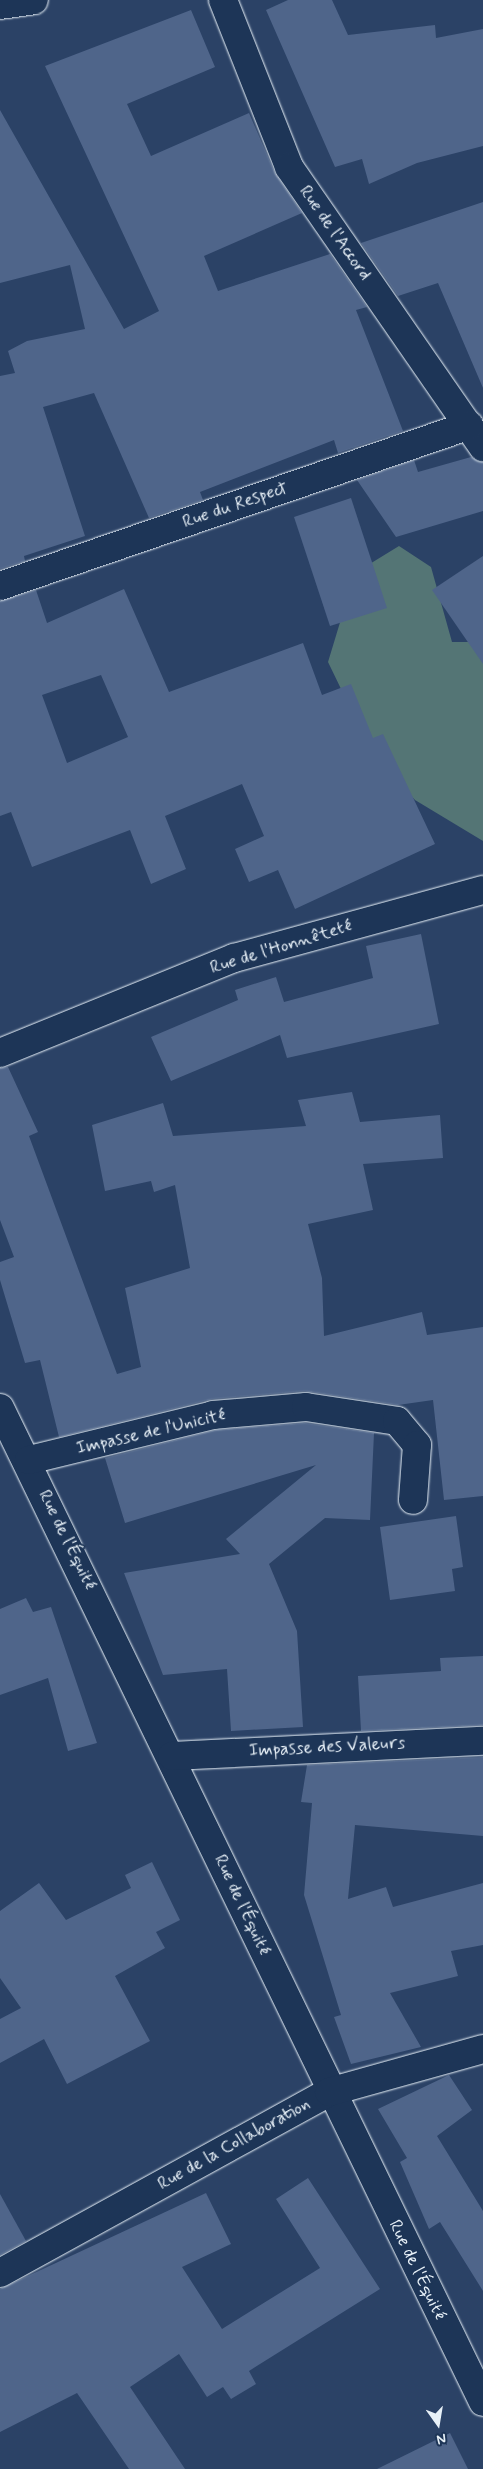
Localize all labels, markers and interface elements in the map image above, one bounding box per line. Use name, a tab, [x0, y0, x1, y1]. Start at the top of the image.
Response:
street label: Rue de l'Accord	[294, 181, 376, 285]
street label: Rue du Respect	[180, 477, 290, 533]
street label: Rue de l'Honnêteté	[207, 915, 355, 979]
street label: Impasse de l'Unicité	[74, 1404, 228, 1460]
street label: Rue de l'Équité	[33, 1486, 101, 1594]
street label: Impasse des Valeurs	[248, 1732, 406, 1762]
street label: Rue de l'Équité	[209, 1851, 275, 1959]
street label: Rue de la Collaboration	[155, 2093, 313, 2195]
street label: Rue de l'Équité	[383, 2216, 451, 2324]
north arrow	[413, 2399, 463, 2449]
text: N	[435, 2429, 448, 2448]

